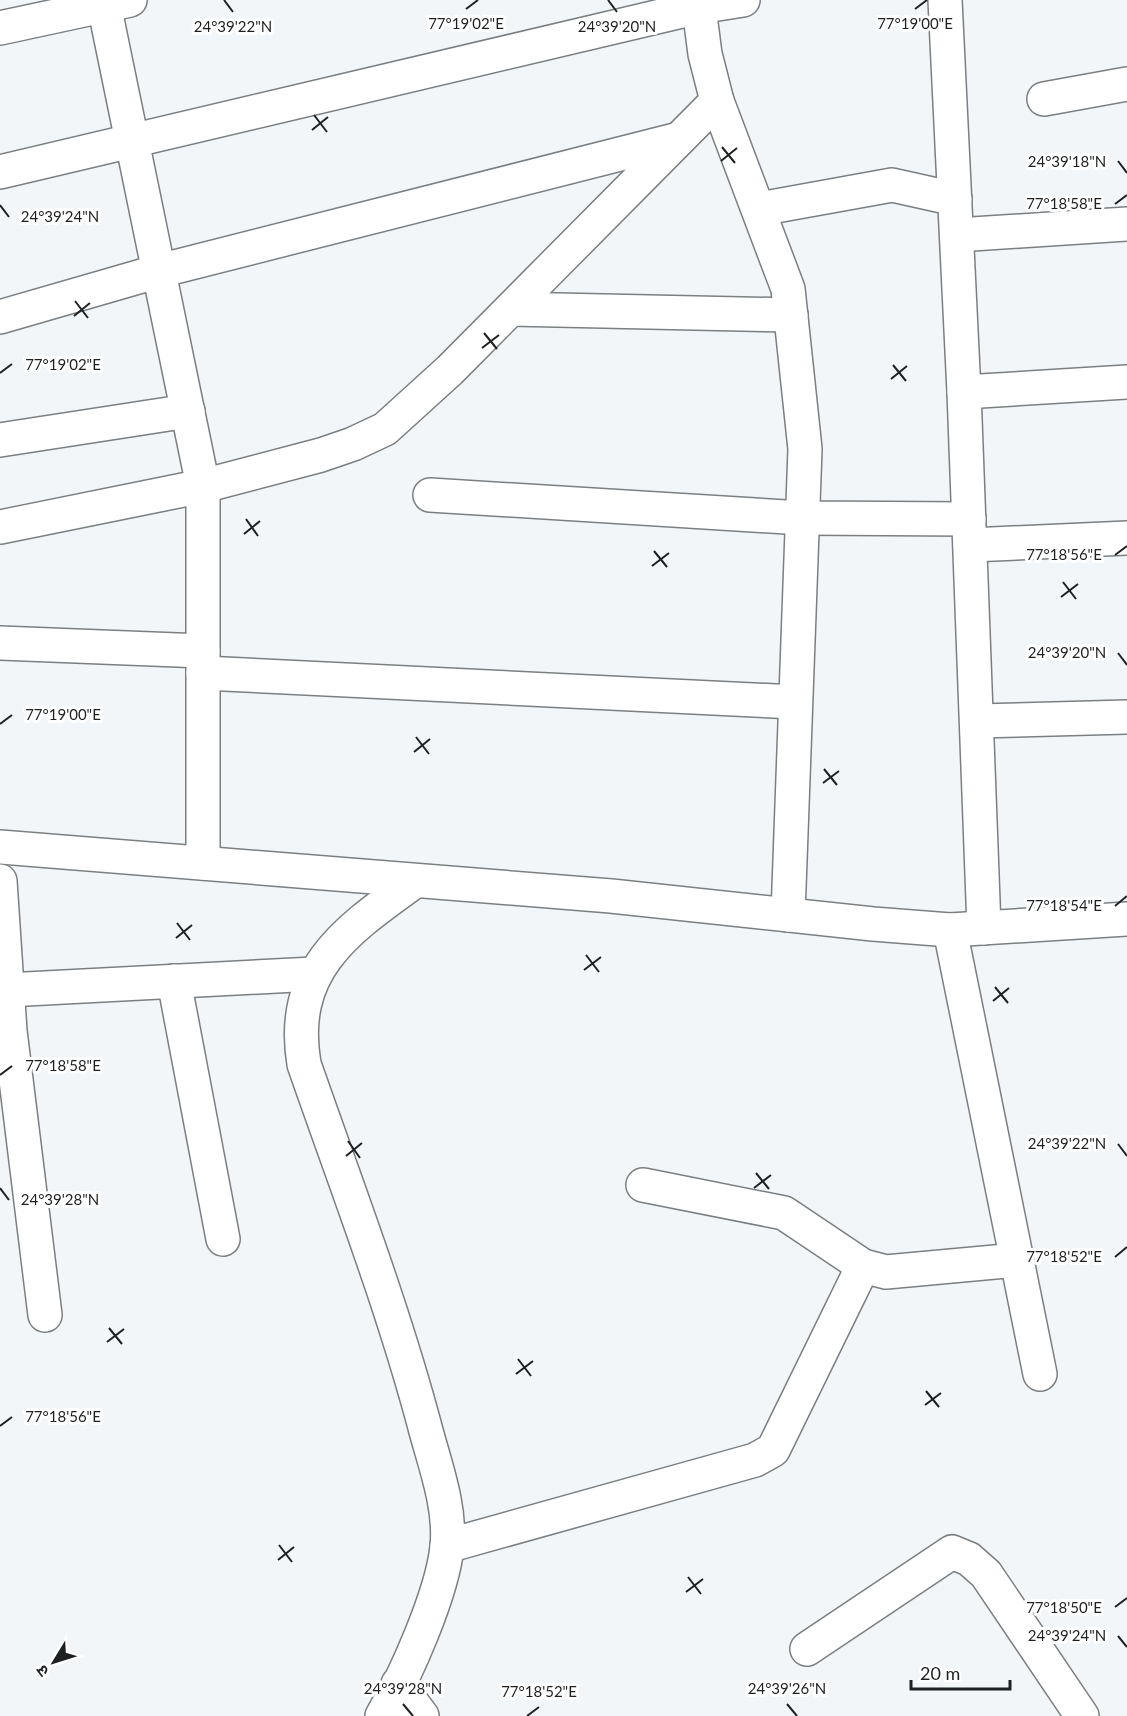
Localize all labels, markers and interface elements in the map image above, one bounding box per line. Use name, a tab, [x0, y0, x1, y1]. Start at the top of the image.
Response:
text: 77°19'02"E	[428, 14, 504, 32]
text: 77°19'00"E	[877, 14, 953, 32]
text: 24°39'22"N	[194, 17, 272, 35]
text: 24°39'20"N	[578, 17, 656, 35]
text: 24°39'18"N	[1028, 152, 1106, 170]
text: 77°18'58"E	[1026, 194, 1102, 212]
text: 24°39'24"N	[21, 207, 99, 225]
text: 77°19'02"E	[25, 355, 101, 373]
text: 77°18'56"E	[1026, 545, 1102, 563]
text: 24°39'20"N	[1028, 643, 1106, 661]
text: 77°19'00"E	[25, 705, 101, 723]
text: 77°18'54"E	[1026, 896, 1102, 914]
text: 77°18'58"E	[25, 1056, 101, 1074]
text: 24°39'22"N	[1028, 1134, 1106, 1152]
text: 24°39'28"N	[21, 1190, 99, 1208]
text: 77°18'52"E	[1026, 1247, 1102, 1265]
text: 77°18'56"E	[25, 1407, 101, 1425]
text: 77°18'50"E	[1026, 1598, 1102, 1616]
text: 24°39'24"N	[1028, 1626, 1106, 1644]
north arrow	[24, 1632, 84, 1692]
scale bar	[911, 1653, 1010, 1691]
text: उ	[31, 1662, 52, 1681]
text: 20 m	[920, 1662, 960, 1684]
text: 24°39'28"N	[364, 1679, 442, 1697]
text: 24°39'26"N	[748, 1679, 826, 1697]
text: 77°18'52"E	[501, 1682, 577, 1700]

